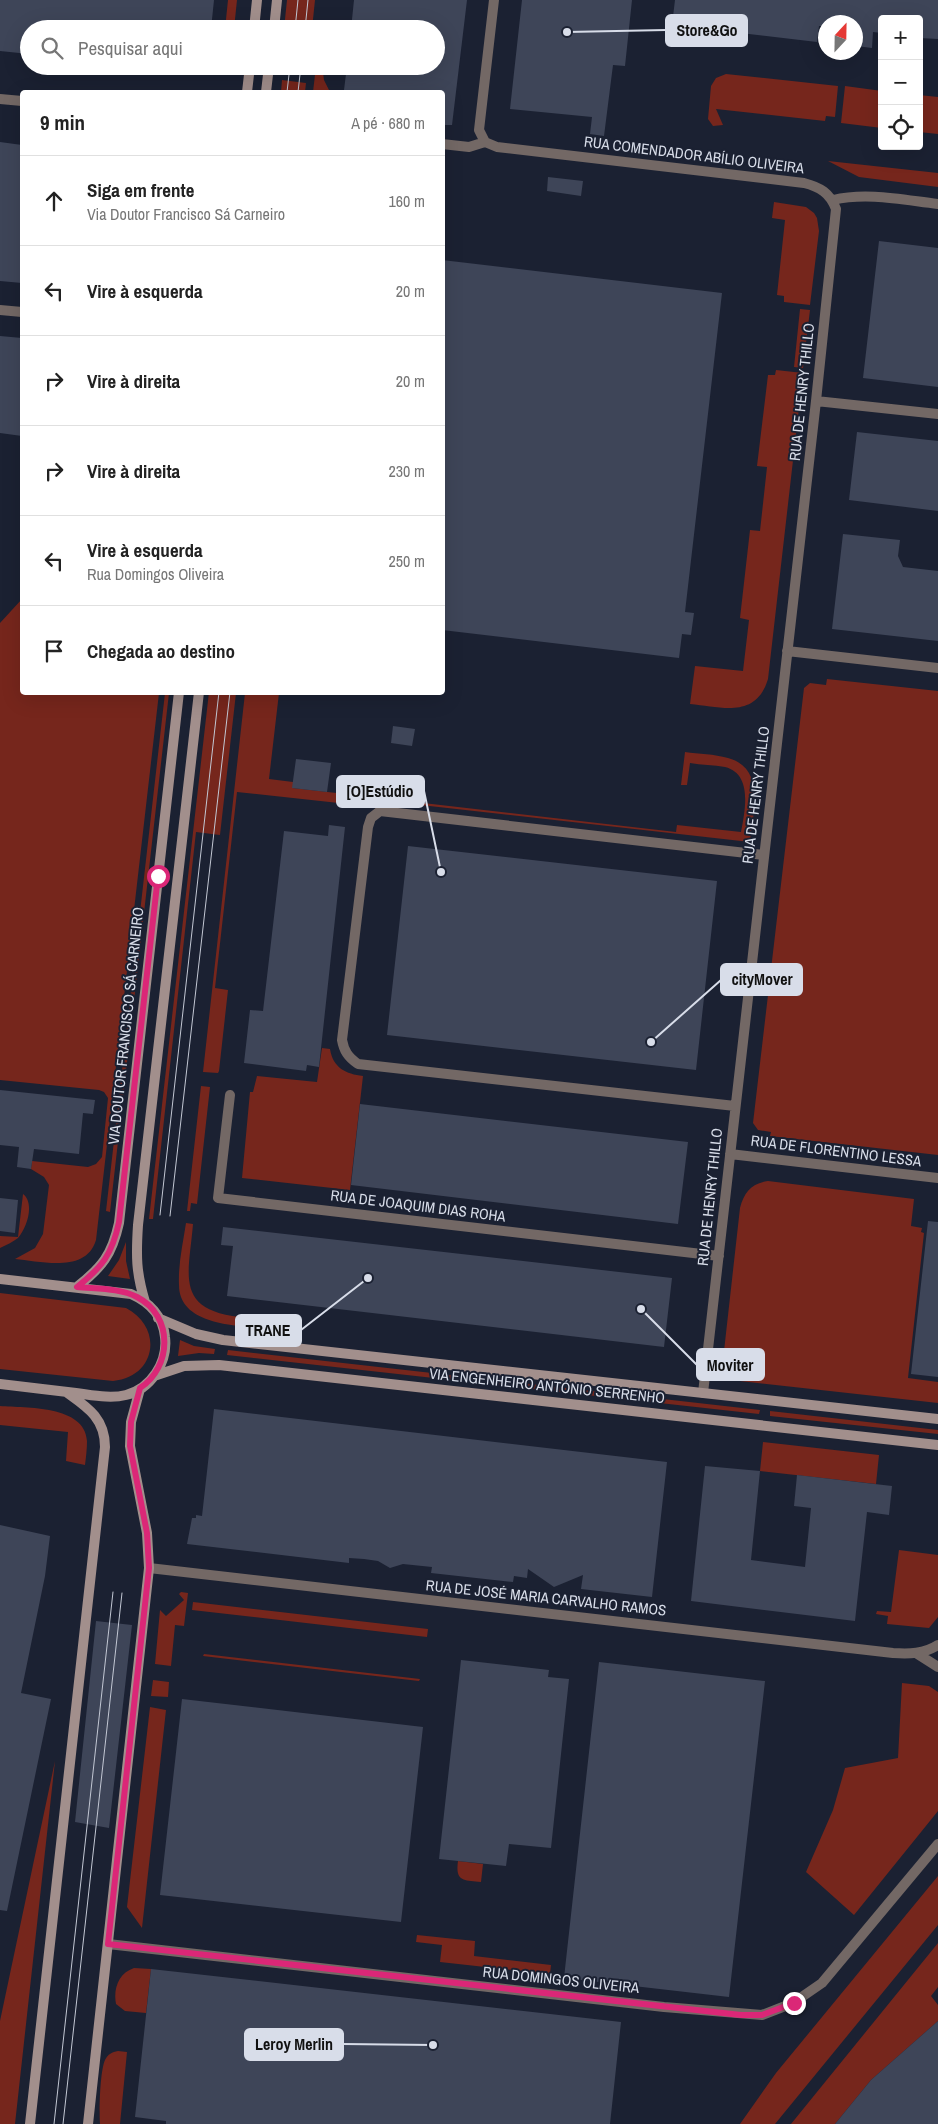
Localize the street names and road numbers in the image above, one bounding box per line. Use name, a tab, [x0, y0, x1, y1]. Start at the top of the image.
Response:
street label: RUA COMENDADOR ABÍLIO OLIVEIRA	[583, 131, 806, 179]
street label: RUA DE HENRY THILLO	[784, 322, 819, 462]
street label: RUA DE HENRY THILLO	[737, 725, 774, 865]
street label: VIA DOUTOR FRANCISCO SÁ CARNEIRO	[103, 906, 148, 1146]
street label: RUA DE HENRY THILLO	[692, 1127, 727, 1267]
street label: RUA DE FLORENTINO LESSA	[750, 1130, 923, 1171]
street label: RUA DE JOAQUIM DIAS ROHA	[329, 1184, 508, 1227]
street label: VIA ENGENHEIRO ANTÓNIO SERRENHO	[428, 1363, 666, 1408]
street label: RUA DE JOSÉ MARIA CARVALHO RAMOS	[425, 1574, 667, 1621]
street label: RUA DOMINGOS OLIVEIRA	[482, 1961, 641, 1998]

